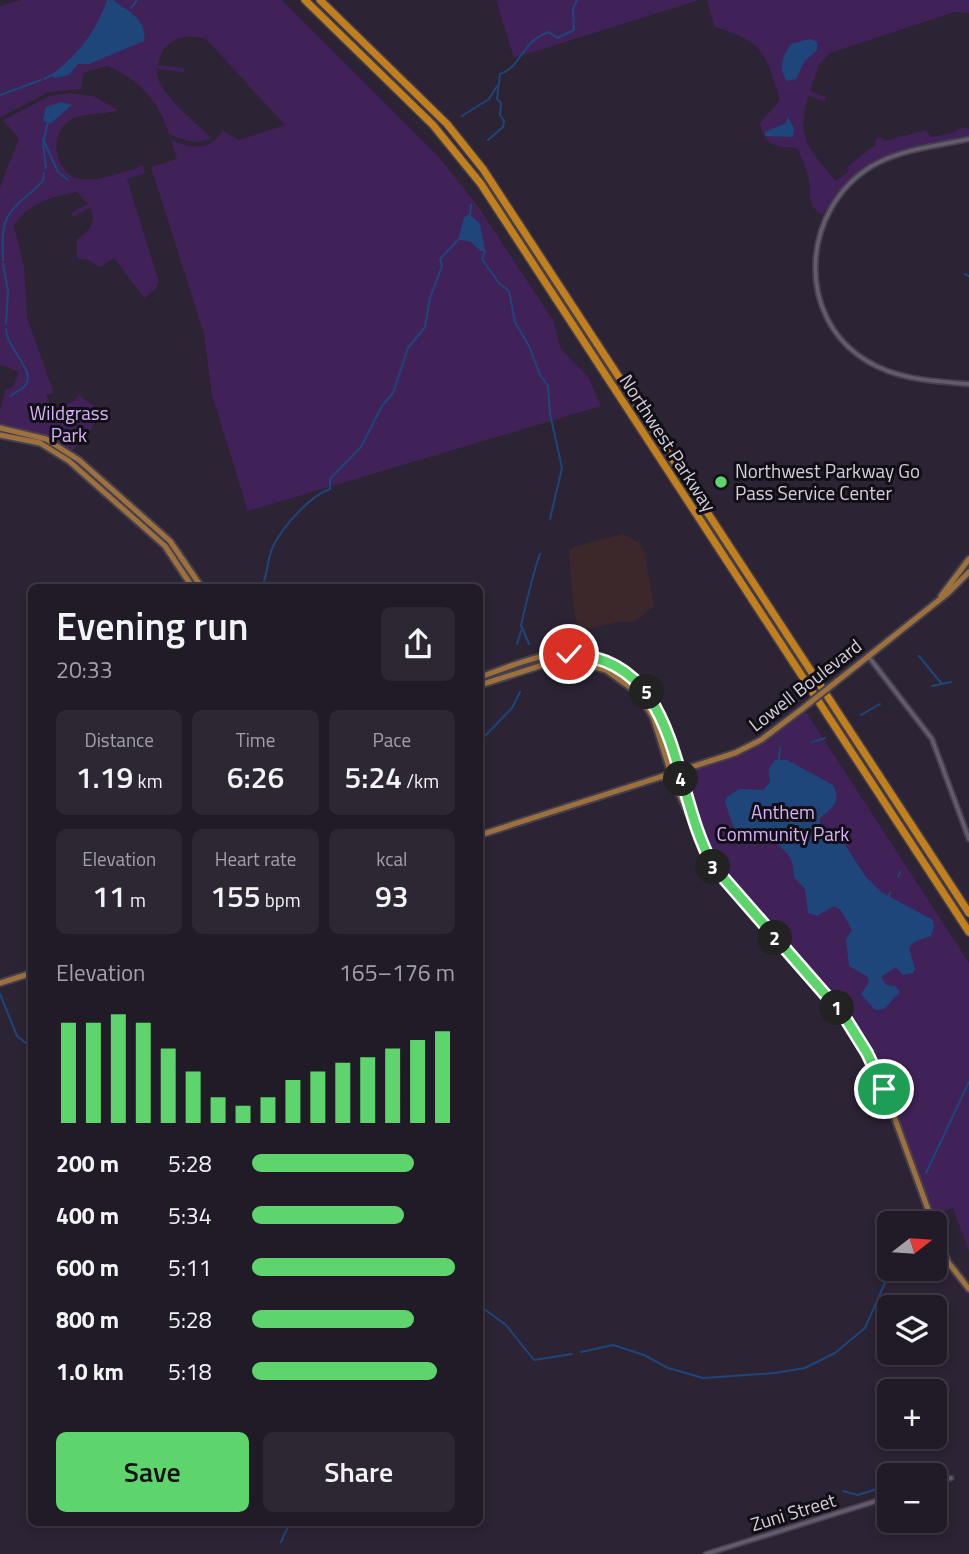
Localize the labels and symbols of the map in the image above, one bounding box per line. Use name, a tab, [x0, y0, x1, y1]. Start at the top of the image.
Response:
street label: Northwest Parkway	[613, 368, 724, 517]
park label: Wildgrass Park	[30, 398, 109, 449]
place label: Northwest Parkway Go Pass Service Center	[735, 456, 920, 507]
marker: Northwest Parkway Go Pass Service Center	[713, 474, 729, 490]
pin	[539, 624, 599, 684]
street label: Lowell Boulevard	[742, 631, 867, 738]
pin: 5	[630, 674, 664, 710]
pin: 4	[664, 762, 698, 796]
park label: Anthem Community Park	[717, 797, 849, 848]
pin: 3	[696, 850, 730, 884]
pin: 2	[758, 920, 792, 956]
pin: 1	[820, 990, 854, 1026]
pin	[854, 1059, 914, 1119]
north arrow	[877, 1211, 947, 1281]
street label: Zuni Street	[747, 1485, 839, 1538]

